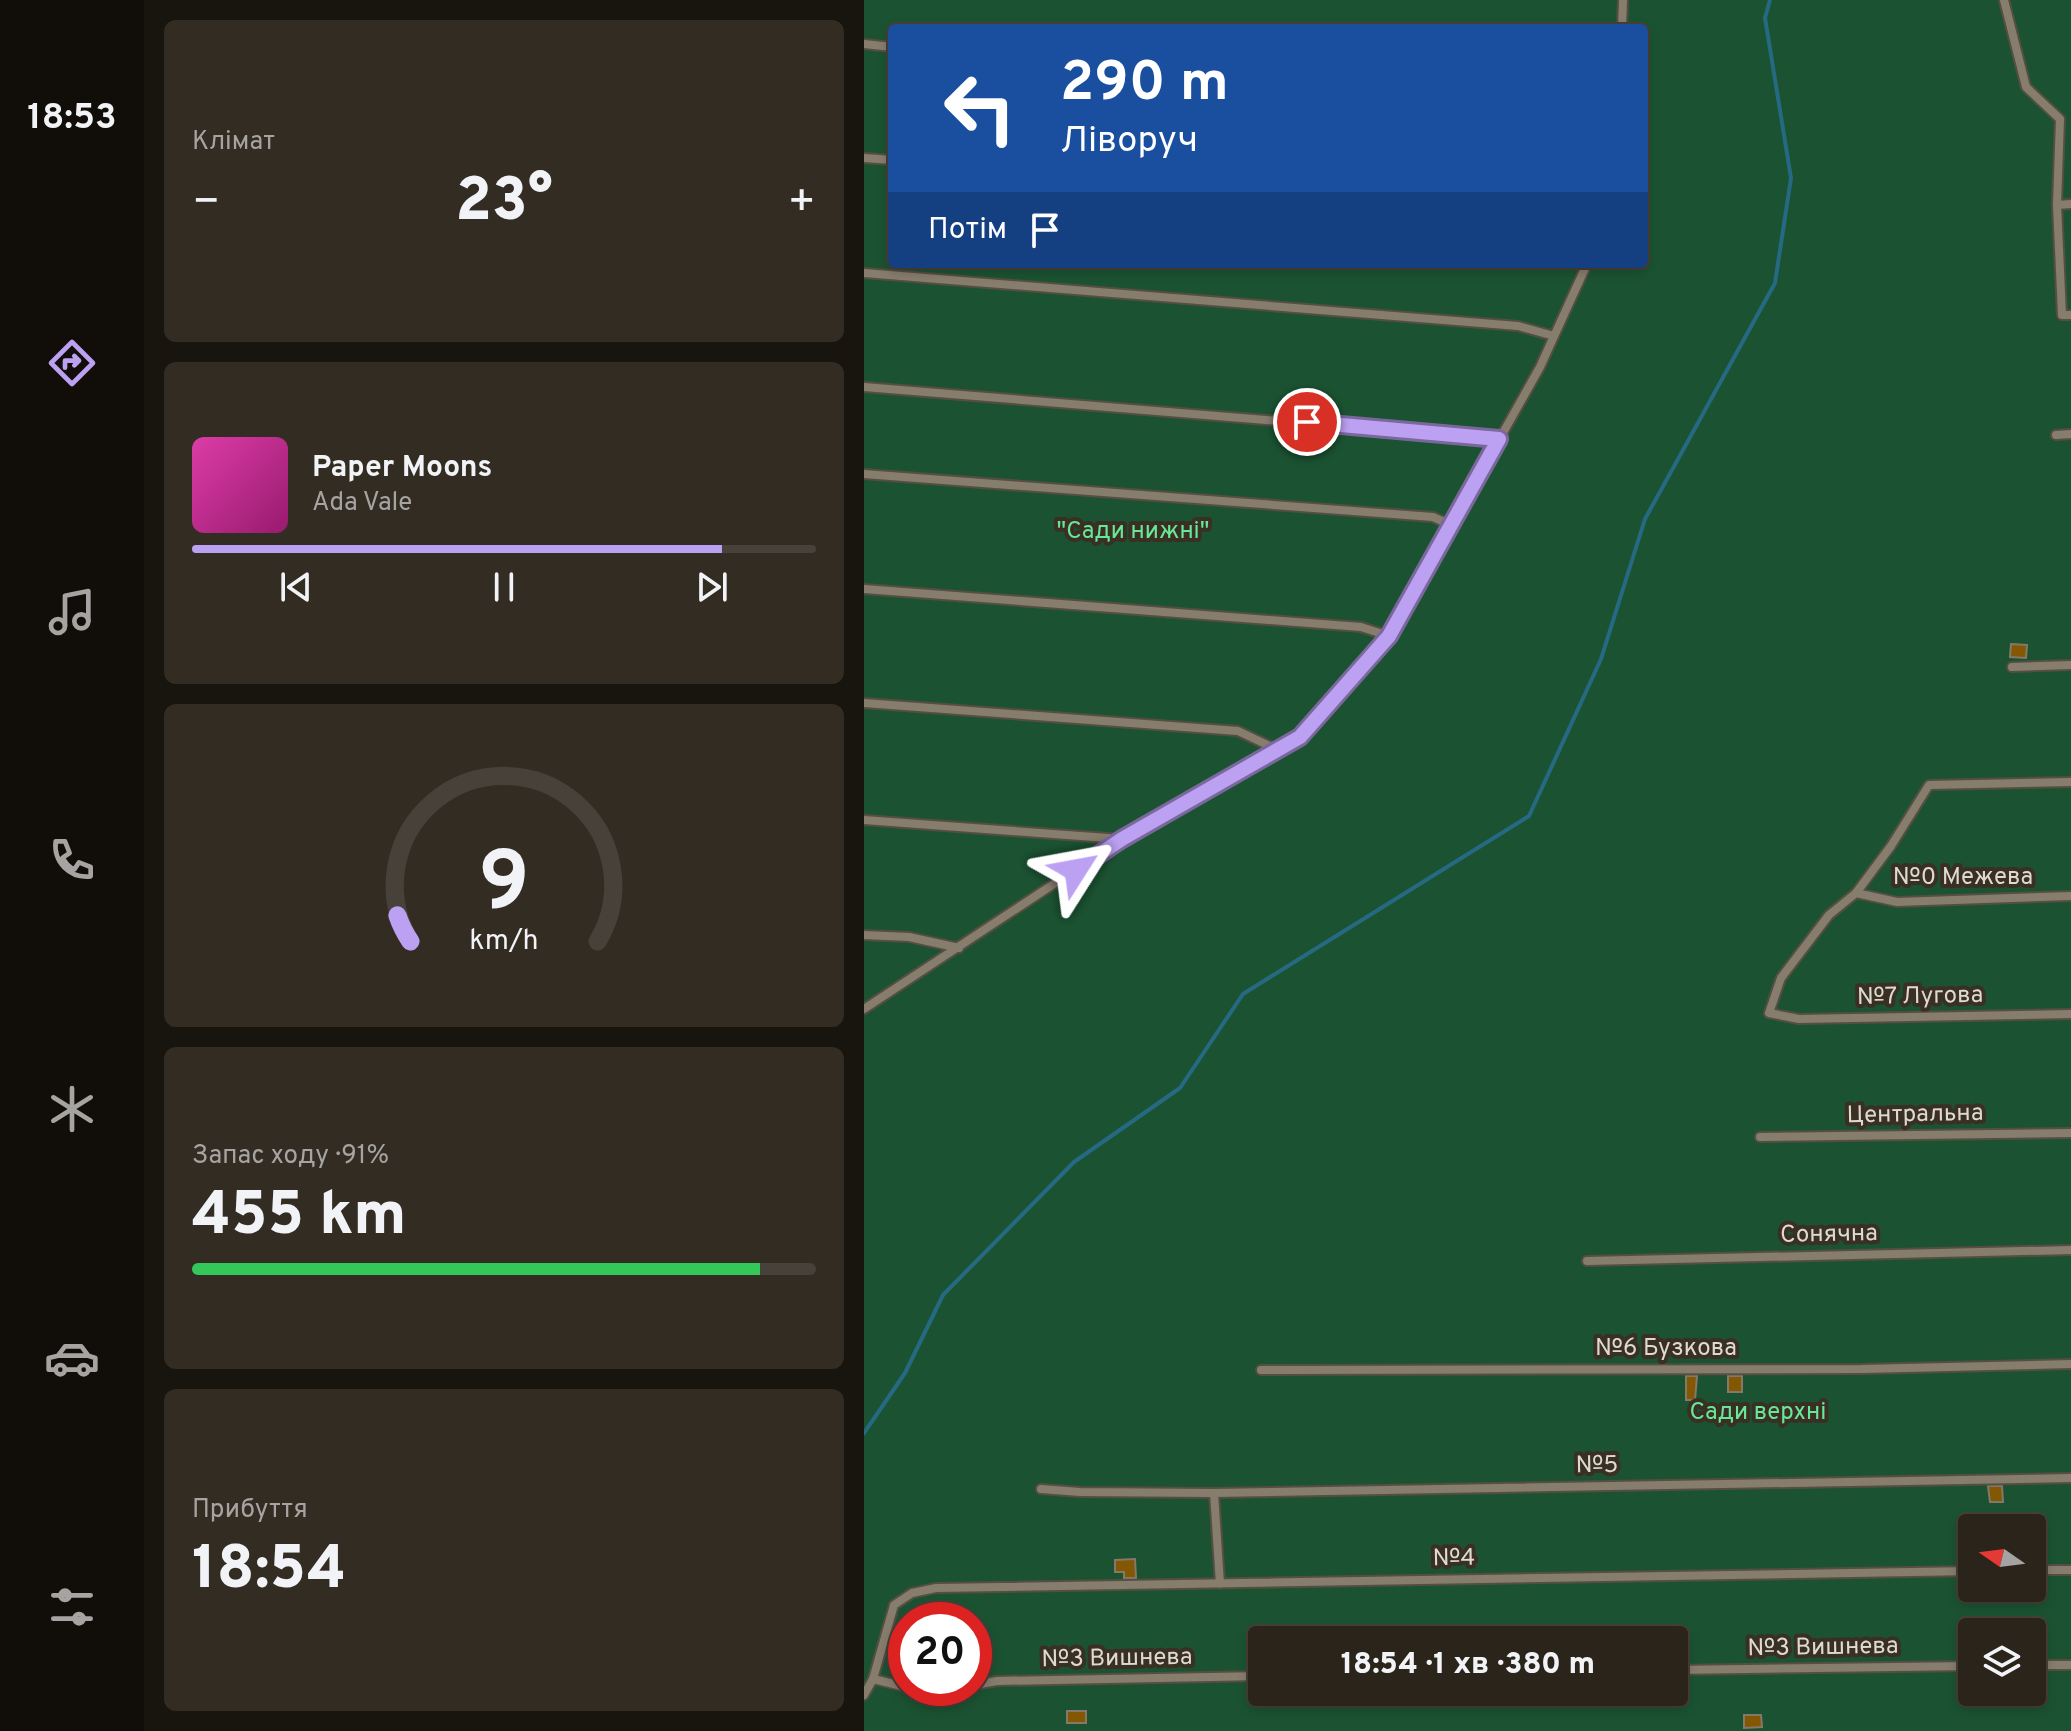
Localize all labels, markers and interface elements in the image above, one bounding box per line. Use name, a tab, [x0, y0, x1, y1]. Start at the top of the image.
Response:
text: 290 m	[1060, 50, 1229, 120]
icon: left	[928, 56, 1032, 160]
text: 18:53	[27, 96, 117, 142]
text: Ліворуч	[1060, 119, 1198, 165]
text: Клімат	[192, 126, 275, 159]
text: 23°	[455, 166, 553, 242]
text: −	[192, 176, 220, 232]
text: +	[788, 176, 816, 232]
icon: arrive	[1023, 208, 1067, 252]
text: Потім	[928, 212, 1007, 249]
icon: directions	[44, 335, 100, 391]
pin	[1273, 388, 1341, 456]
icon: arrive	[1285, 400, 1329, 444]
text: Paper Moons	[312, 450, 492, 487]
text: Ada Vale	[312, 487, 412, 520]
park label: "Сади нижні"	[1057, 517, 1209, 547]
icon: previous	[274, 565, 318, 609]
icon: pause	[482, 565, 526, 609]
icon: next	[690, 565, 734, 609]
icon: music	[44, 584, 100, 640]
position arrow	[1034, 828, 1118, 912]
icon: phone	[44, 832, 100, 888]
text: 9	[478, 834, 530, 939]
street label: №0 Межева	[1893, 863, 2033, 893]
text: km/h	[469, 924, 539, 960]
street label: №7 Лугова	[1857, 981, 1983, 1013]
icon: climate	[44, 1081, 100, 1137]
street label: Центральна	[1846, 1099, 1984, 1131]
text: Запас ходу · 91%	[192, 1140, 389, 1173]
text: 455 km	[192, 1180, 406, 1256]
street label: Сонячна	[1780, 1219, 1878, 1251]
icon: car	[44, 1330, 100, 1386]
street label: №6 Бузкова	[1595, 1334, 1737, 1364]
park label: Сади верхні	[1690, 1398, 1826, 1428]
street label: №5	[1575, 1451, 1619, 1481]
text: Прибуття	[192, 1494, 308, 1527]
north arrow	[1958, 1514, 2046, 1602]
map controls	[1958, 1514, 2046, 1706]
text: 18:54	[192, 1534, 346, 1610]
street label: №4	[1432, 1544, 1476, 1574]
icon: filters	[44, 1579, 100, 1635]
speed limit sign: 20	[888, 1602, 992, 1706]
button: layers	[1958, 1618, 2046, 1706]
street label: №3 Вишнева	[1747, 1632, 1899, 1664]
street label: №3 Вишнева	[1041, 1643, 1193, 1675]
text: 18:54 · 1 хв · 380 m	[1341, 1647, 1595, 1684]

